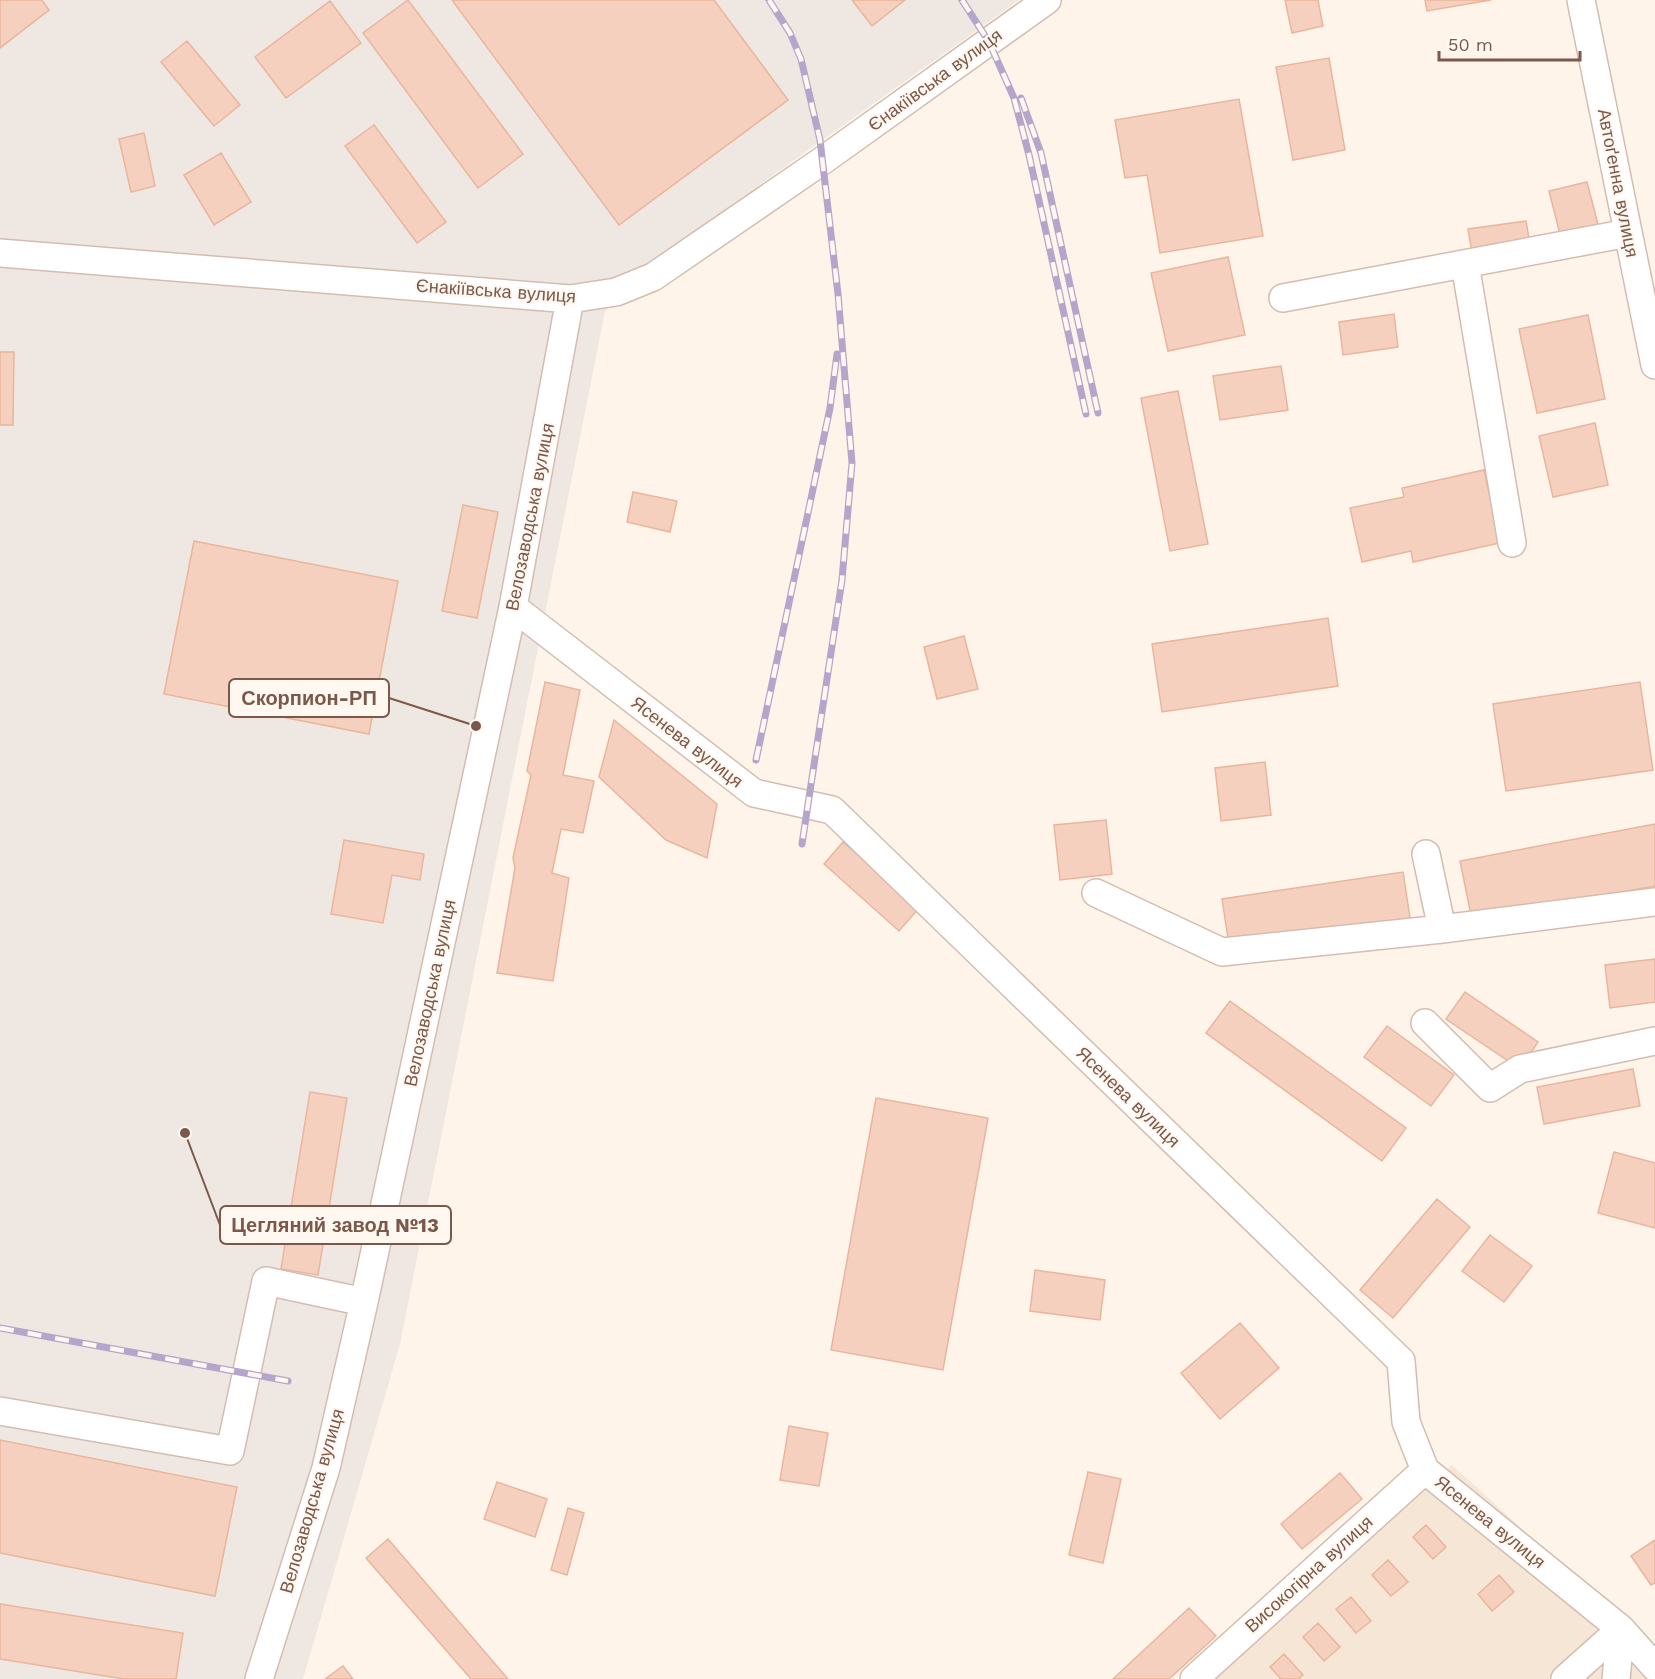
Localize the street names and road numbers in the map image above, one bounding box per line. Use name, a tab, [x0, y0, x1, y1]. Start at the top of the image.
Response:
street label: Єнакіївська вулиця	[864, 24, 1006, 135]
street label: Автоґенна вулиця	[1594, 107, 1643, 259]
street label: Єнакіївська вулиця	[415, 274, 577, 307]
street label: Велозаводська вулиця	[501, 421, 558, 613]
street label: Ясенева вулиця	[627, 692, 747, 792]
street label: Велозаводська вулиця	[399, 897, 460, 1088]
street label: Ясенева вулиця	[1072, 1042, 1185, 1151]
street label: Велозаводська вулиця	[275, 1406, 348, 1595]
street label: Ясенева вулиця	[1431, 1471, 1550, 1573]
street label: Високогірна вулиця	[1241, 1511, 1377, 1636]

